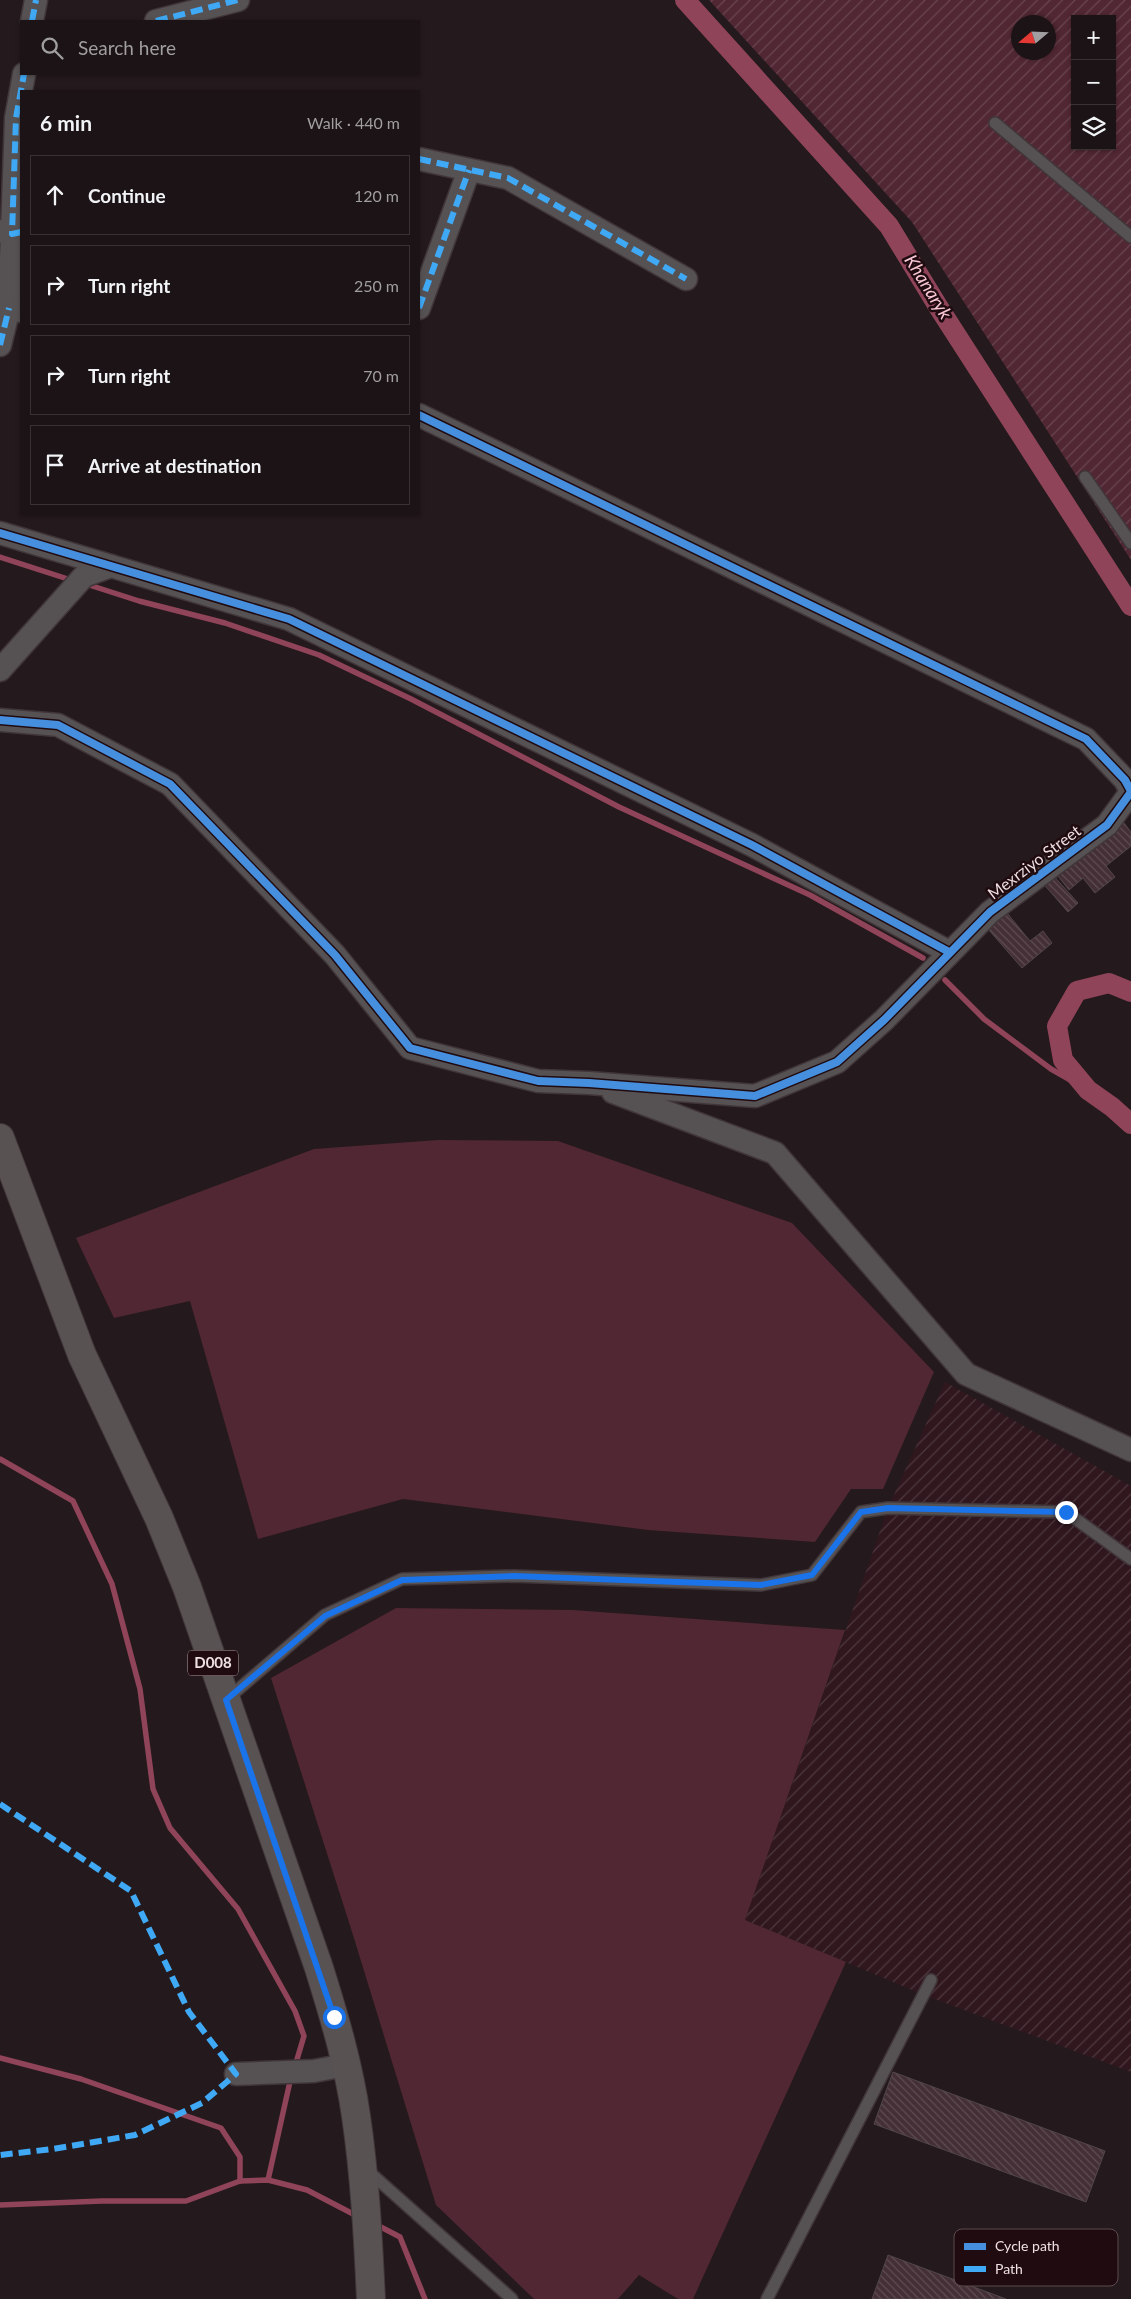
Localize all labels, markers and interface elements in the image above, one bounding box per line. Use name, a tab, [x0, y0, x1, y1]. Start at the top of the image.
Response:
north arrow	[1011, 15, 1056, 60]
map controls	[1071, 15, 1116, 150]
button: +	[1071, 15, 1116, 60]
search box	[20, 20, 420, 75]
icon: search	[38, 34, 66, 62]
text: Search here	[78, 36, 176, 59]
button: −	[1071, 60, 1116, 105]
button: layers	[1071, 105, 1116, 150]
text: 6 min	[40, 110, 92, 135]
text: Walk · 440 m	[307, 113, 400, 132]
icon: ahead	[41, 181, 69, 209]
text: Continue	[88, 184, 166, 207]
text: 120 m	[354, 186, 399, 205]
water label: Khanaryk	[900, 250, 957, 323]
icon: right	[41, 271, 69, 299]
text: Turn right	[88, 274, 170, 297]
text: 250 m	[354, 276, 399, 295]
icon: right	[41, 361, 69, 389]
text: Turn right	[88, 364, 170, 387]
text: 70 m	[363, 366, 399, 385]
icon: arrive	[41, 451, 69, 479]
text: Arrive at destination	[88, 454, 261, 477]
street label: Mexrziyo Street	[984, 820, 1084, 903]
route end	[1055, 1501, 1078, 1524]
road number: D008	[188, 1650, 238, 1676]
route start	[323, 2006, 346, 2029]
legend	[954, 2229, 1118, 2286]
text: Cycle path	[995, 2237, 1060, 2254]
text: Path	[995, 2260, 1023, 2277]

